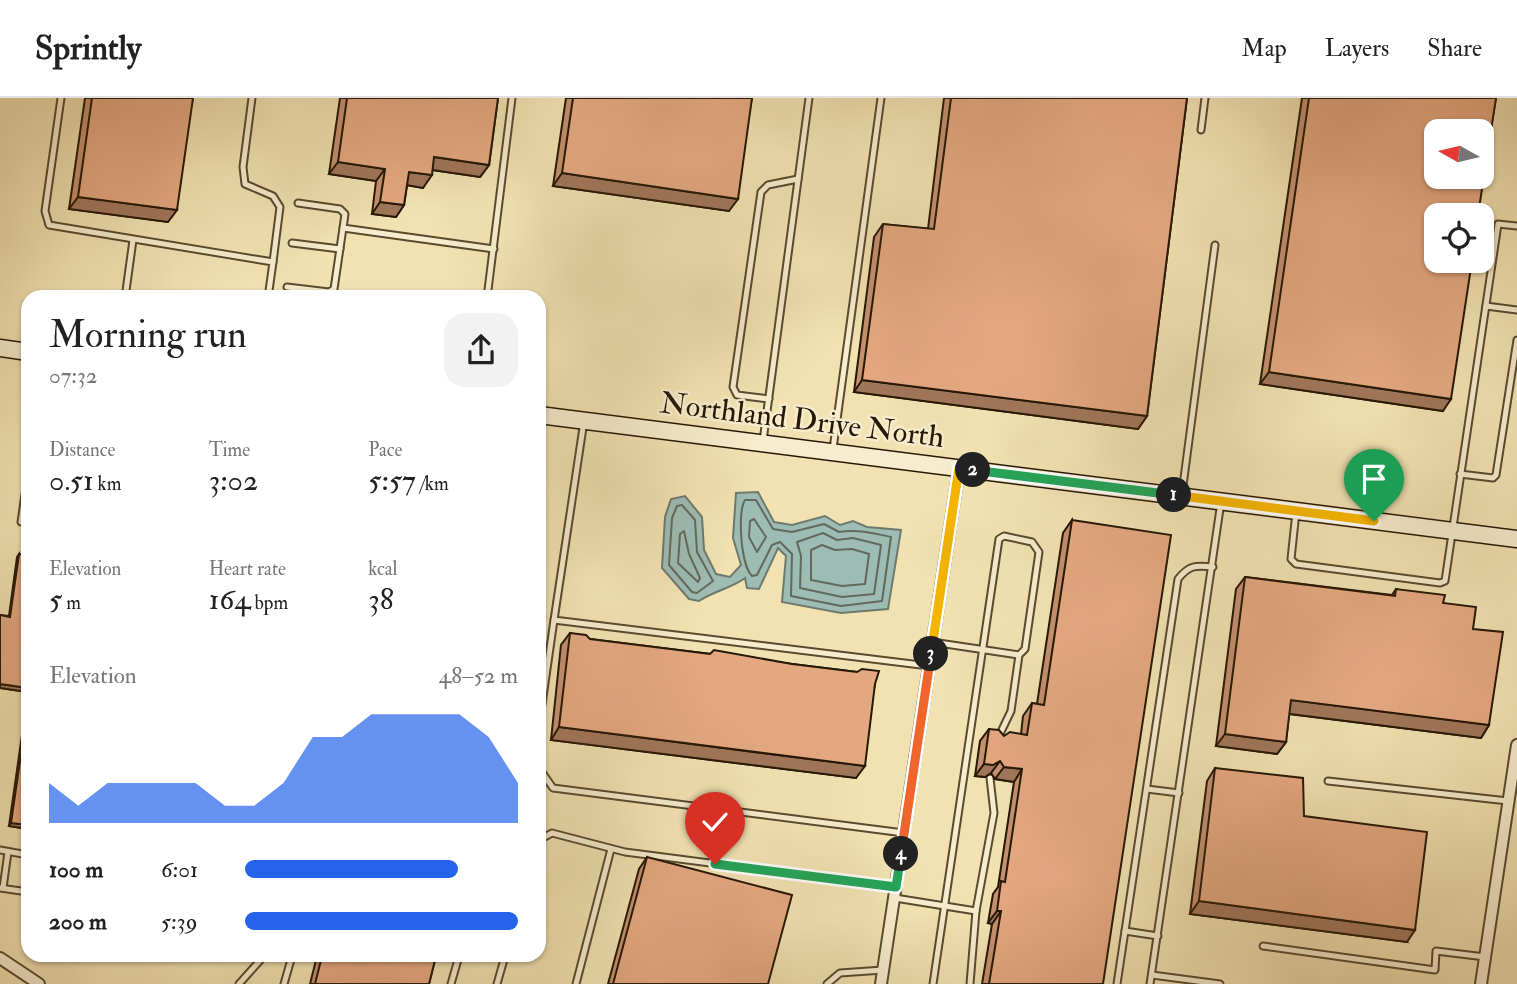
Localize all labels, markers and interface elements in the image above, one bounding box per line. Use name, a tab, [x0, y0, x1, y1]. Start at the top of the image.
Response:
text: Sprintly	[35, 28, 141, 69]
text: Map	[1242, 33, 1287, 64]
text: Layers	[1325, 33, 1389, 64]
text: Share	[1427, 33, 1482, 64]
north arrow	[1424, 119, 1494, 189]
map controls	[1424, 119, 1494, 273]
button: locate	[1424, 203, 1494, 273]
text: Morning run	[49, 311, 247, 359]
button: share	[444, 313, 518, 387]
text: 07:32	[49, 361, 98, 390]
street label: Northland Drive North	[658, 384, 946, 456]
text: Distance	[49, 438, 115, 462]
text: Time	[209, 438, 250, 462]
text: Pace	[368, 438, 402, 462]
pin	[1344, 449, 1404, 521]
pin: 2	[956, 452, 990, 488]
text: 2	[968, 457, 977, 481]
icon: arrive	[1355, 460, 1393, 498]
text: 0.51	[49, 462, 94, 499]
text: 3:02	[209, 462, 258, 499]
text: 5:57	[368, 462, 416, 499]
text: km	[94, 472, 121, 496]
text: /km	[416, 472, 449, 496]
pin: 1	[1156, 478, 1192, 512]
text: 1	[1170, 482, 1177, 506]
text: Elevation	[49, 557, 121, 581]
text: Heart rate	[209, 557, 286, 581]
text: kcal	[368, 557, 397, 581]
text: 5	[49, 581, 62, 618]
text: 164	[209, 581, 251, 618]
text: 38	[368, 581, 394, 618]
text: m	[62, 591, 81, 615]
text: bpm	[251, 591, 288, 615]
pin: 3	[914, 636, 948, 672]
text: 3	[927, 641, 934, 665]
text: Elevation	[49, 661, 137, 690]
text: 48–52 m	[439, 661, 518, 690]
pin	[685, 792, 745, 864]
icon: check	[696, 803, 734, 841]
pin: 4	[884, 836, 918, 872]
text: 4	[895, 841, 906, 865]
text: 100 m	[49, 855, 103, 884]
text: 6:01	[161, 855, 198, 884]
text: 200 m	[49, 907, 107, 936]
text: 5:39	[161, 907, 197, 936]

